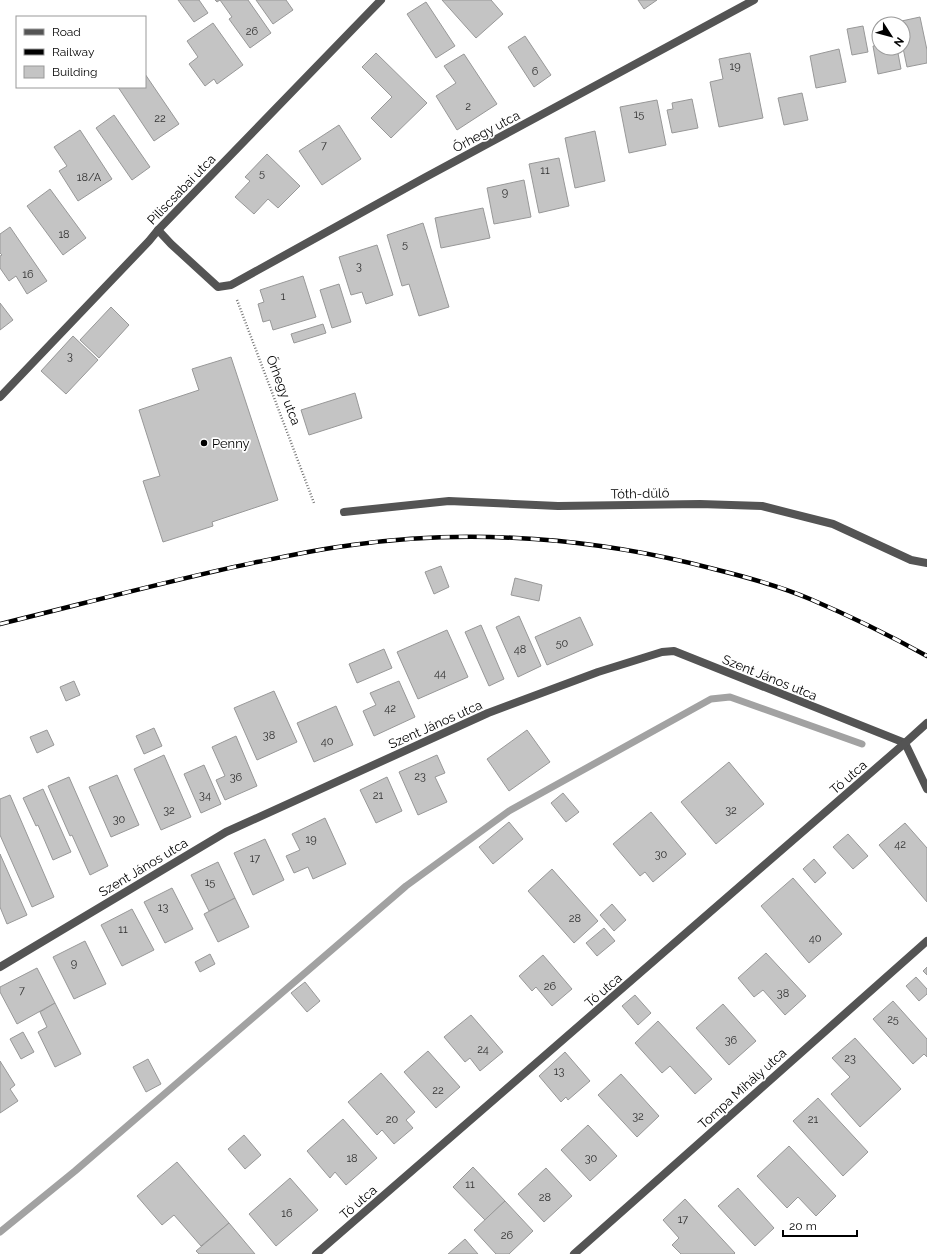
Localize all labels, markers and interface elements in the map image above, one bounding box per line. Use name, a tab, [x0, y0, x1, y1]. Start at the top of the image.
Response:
legend	[16, 16, 146, 88]
north arrow	[871, 16, 911, 56]
text: Road	[52, 25, 81, 39]
house number: 26	[246, 25, 259, 38]
text: N	[891, 34, 906, 49]
text: Railway	[52, 45, 95, 59]
house number: 19	[729, 60, 741, 73]
text: Building	[52, 65, 98, 79]
house number: 6	[532, 65, 539, 78]
house number: 2	[465, 100, 471, 113]
street label: Őrhegy utca	[450, 108, 522, 155]
house number: 15	[634, 108, 644, 121]
house number: 22	[154, 112, 166, 125]
house number: 7	[321, 139, 327, 152]
street label: Piliscsabai utca	[144, 151, 219, 227]
house number: 11	[540, 164, 550, 177]
house number: 5	[259, 167, 265, 180]
house number: 18/A	[77, 171, 102, 184]
house number: 9	[502, 186, 508, 199]
house number: 18	[58, 228, 70, 241]
house number: 5	[402, 238, 408, 251]
house number: 3	[356, 260, 362, 273]
house number: 16	[22, 268, 34, 281]
house number: 1	[281, 290, 286, 303]
house number: 3	[67, 350, 73, 363]
street label: Őrhegy utca	[263, 353, 304, 427]
place label: Penny	[212, 436, 250, 451]
marker: Penny	[199, 438, 209, 448]
street label: Tóth-dűlő	[611, 485, 670, 502]
house number: 50	[556, 637, 569, 650]
house number: 48	[514, 643, 526, 656]
street label: Szent János utca	[720, 652, 819, 703]
house number: 44	[434, 667, 446, 680]
street label: Szent János utca	[386, 697, 484, 752]
house number: 42	[384, 702, 396, 715]
house number: 38	[263, 729, 275, 742]
house number: 40	[321, 735, 334, 748]
street label: Tó utca	[827, 757, 870, 797]
house number: 23	[414, 770, 426, 783]
house number: 36	[230, 771, 243, 784]
house number: 34	[199, 789, 211, 802]
house number: 21	[373, 789, 384, 802]
house number: 32	[163, 804, 175, 817]
house number: 32	[725, 804, 737, 817]
house number: 30	[113, 813, 126, 826]
house number: 19	[305, 833, 317, 846]
street label: Szent János utca	[96, 835, 190, 900]
house number: 42	[894, 838, 906, 851]
house number: 30	[655, 848, 668, 861]
house number: 17	[250, 852, 260, 865]
house number: 15	[205, 876, 215, 889]
house number: 13	[158, 901, 168, 914]
house number: 28	[569, 912, 581, 925]
house number: 11	[118, 923, 128, 936]
house number: 40	[809, 932, 822, 945]
house number: 9	[71, 957, 77, 970]
street label: Tó utca	[582, 970, 625, 1010]
house number: 26	[544, 980, 557, 993]
house number: 7	[19, 984, 25, 997]
house number: 38	[777, 987, 789, 1000]
house number: 25	[887, 1013, 899, 1026]
house number: 36	[725, 1034, 738, 1047]
house number: 24	[477, 1043, 489, 1056]
street label: Tompa Mihály utca	[695, 1045, 789, 1132]
house number: 23	[844, 1052, 856, 1065]
house number: 13	[554, 1065, 564, 1078]
house number: 22	[432, 1084, 444, 1097]
house number: 32	[632, 1110, 644, 1123]
house number: 20	[386, 1113, 398, 1126]
house number: 21	[808, 1113, 819, 1126]
house number: 18	[346, 1152, 358, 1165]
house number: 30	[585, 1152, 598, 1165]
house number: 11	[465, 1178, 475, 1191]
street label: Tó utca	[337, 1182, 380, 1222]
house number: 28	[539, 1191, 551, 1204]
house number: 16	[281, 1207, 293, 1220]
scale bar	[783, 1212, 857, 1238]
house number: 17	[678, 1213, 688, 1226]
text: 20 m	[789, 1219, 817, 1233]
house number: 26	[501, 1229, 514, 1242]

